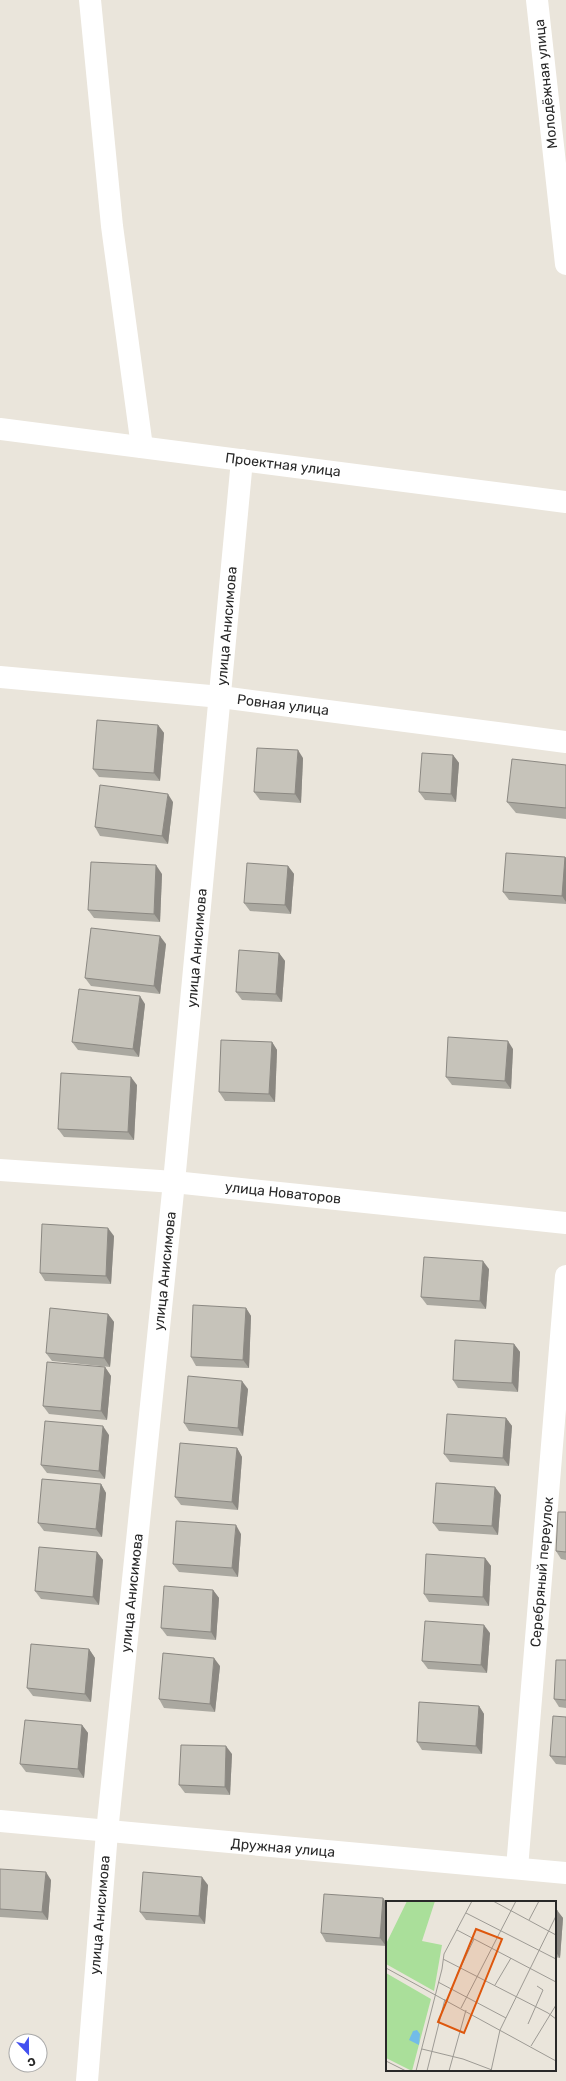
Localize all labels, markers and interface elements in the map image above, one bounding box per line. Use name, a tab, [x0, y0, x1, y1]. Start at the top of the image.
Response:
street label: Молодёжная улица	[531, 18, 561, 150]
street label: Проектная улица	[224, 449, 342, 481]
street label: улица Анисимова	[213, 566, 241, 686]
street label: Ровная улица	[236, 691, 330, 719]
street label: улица Анисимова	[183, 888, 211, 1008]
street label: улица Новаторов	[224, 1178, 342, 1208]
street label: улица Анисимова	[150, 1211, 180, 1331]
street label: Серебряный переулок	[527, 1496, 557, 1648]
street label: улица Анисимова	[117, 1533, 147, 1653]
street label: Дружная улица	[230, 1835, 336, 1861]
street label: улица Анисимова	[86, 1855, 114, 1975]
inset map	[386, 1901, 556, 2071]
north arrow	[8, 2033, 48, 2073]
text: С	[25, 2054, 38, 2069]

